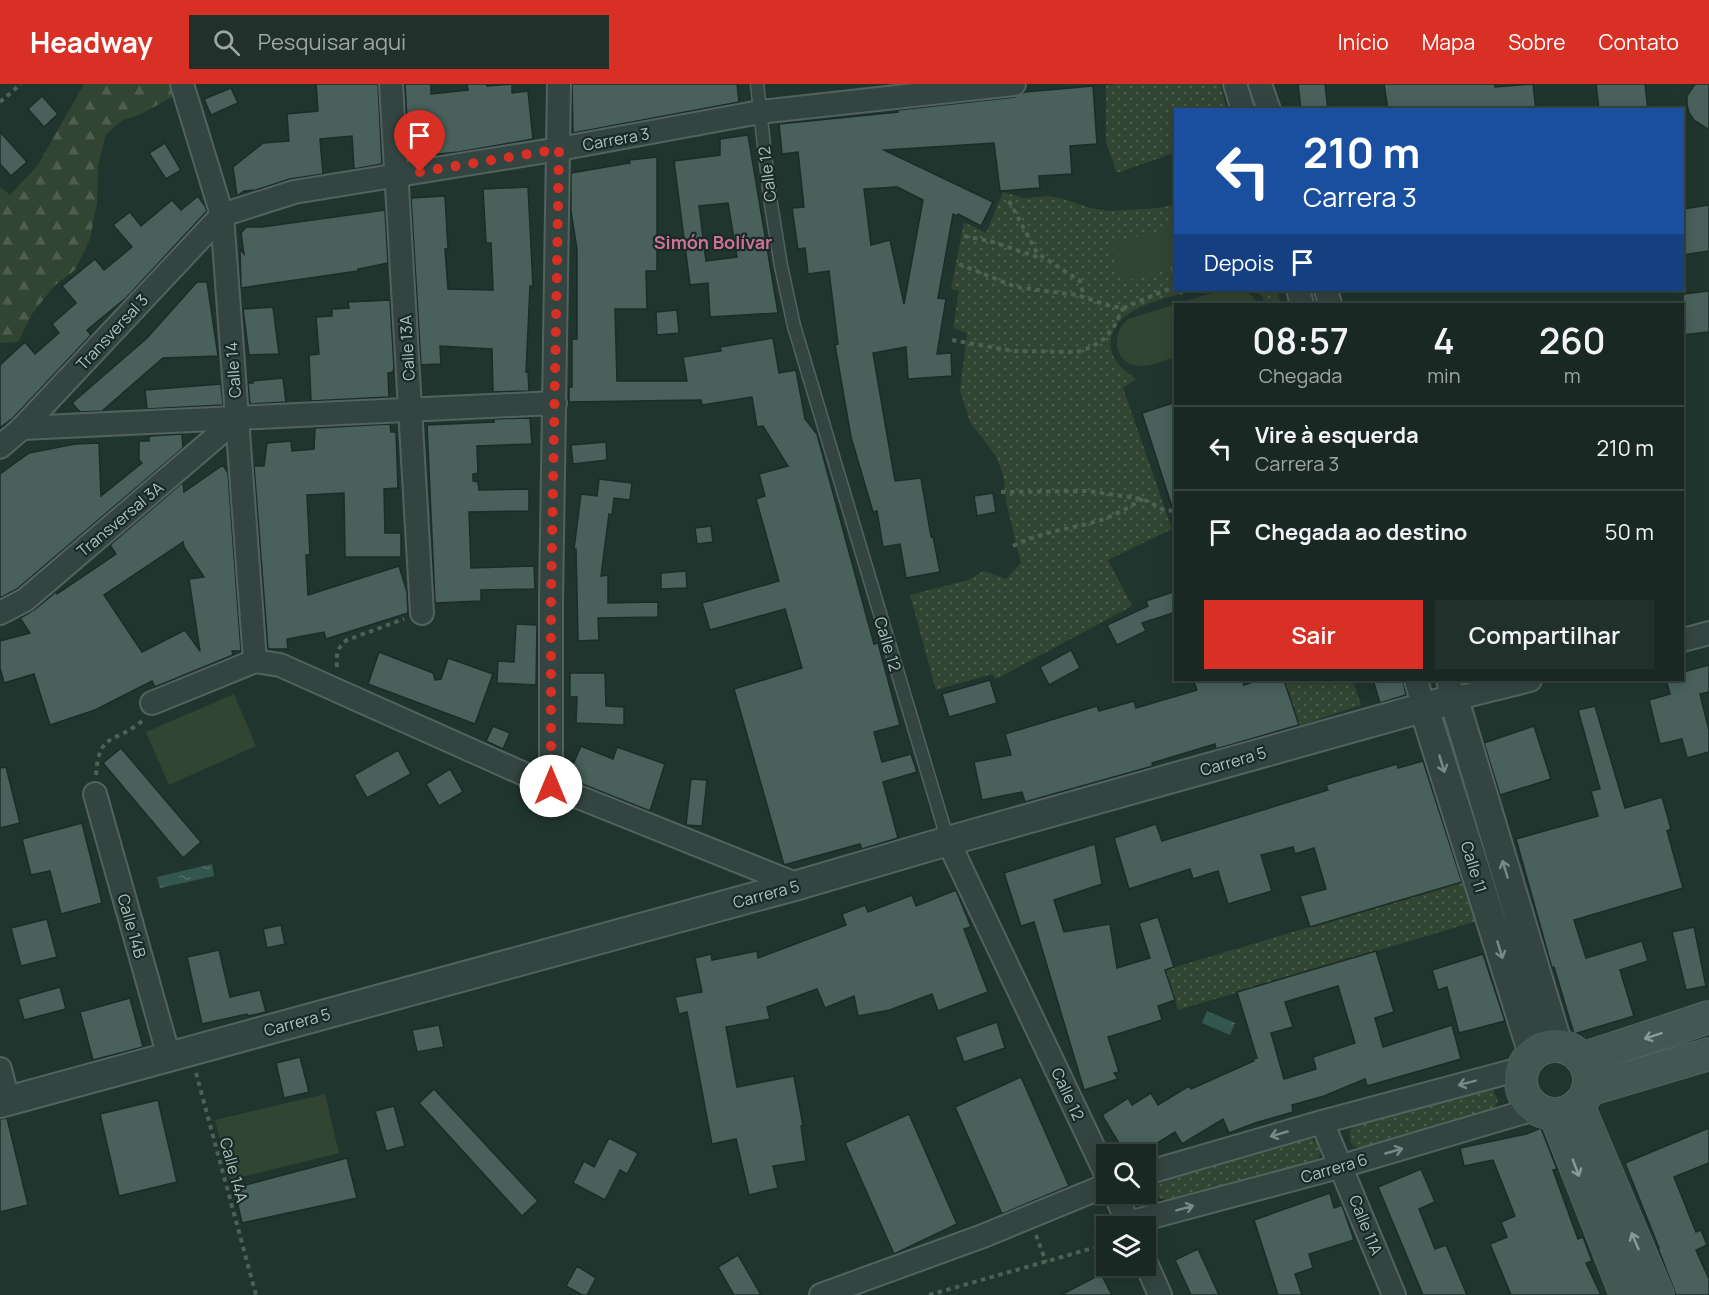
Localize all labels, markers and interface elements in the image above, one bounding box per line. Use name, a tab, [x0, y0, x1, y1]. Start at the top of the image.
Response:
search box	[189, 15, 609, 69]
text: Headway	[30, 23, 153, 61]
icon: search	[210, 26, 243, 59]
text: Pesquisar aqui	[258, 27, 406, 57]
text: Início	[1338, 28, 1389, 56]
text: Mapa	[1422, 28, 1475, 56]
text: Sobre	[1508, 28, 1566, 56]
text: Contato	[1599, 28, 1679, 56]
pin	[394, 110, 445, 172]
icon: arrive	[403, 119, 436, 152]
street label: Carrera 3	[581, 122, 651, 156]
text: 210 m	[1303, 123, 1420, 181]
icon: left	[1204, 132, 1282, 210]
street label: Calle 12	[753, 145, 781, 203]
text: Carrera 3	[1303, 178, 1417, 215]
district label: Simón Bolívar	[654, 230, 772, 254]
icon: arrive	[1286, 246, 1319, 279]
text: Depois	[1204, 248, 1274, 278]
street label: Transversal 3	[71, 289, 153, 375]
street label: Calle 13A	[394, 315, 420, 381]
text: 08:57	[1252, 316, 1349, 365]
text: 4	[1433, 316, 1455, 365]
text: 260	[1539, 316, 1606, 365]
street label: Calle 14	[220, 341, 246, 399]
text: Chegada	[1259, 362, 1342, 389]
text: min	[1427, 362, 1461, 389]
text: m	[1564, 362, 1581, 389]
text: Vire à esquerda	[1255, 420, 1419, 450]
icon: left	[1204, 432, 1237, 465]
text: 210 m	[1596, 433, 1654, 463]
text: Carrera 3	[1255, 450, 1339, 477]
street label: Transversal 3A	[72, 476, 168, 562]
icon: arrive	[1204, 516, 1237, 549]
text: Chegada ao destino	[1255, 517, 1467, 547]
text: 50 m	[1605, 517, 1654, 547]
button: Sair	[1204, 600, 1423, 669]
button: Compartilhar	[1435, 600, 1654, 669]
street label: Calle 12	[869, 614, 907, 674]
street label: Carrera 5	[1197, 741, 1269, 781]
position arrow	[519, 754, 583, 818]
one-way arrow	[1437, 754, 1448, 773]
street label: Calle 11	[1456, 839, 1492, 895]
one-way arrow	[1499, 860, 1510, 879]
street label: Carrera 5	[730, 875, 802, 913]
street label: Calle 14B	[112, 891, 152, 961]
one-way arrow	[1495, 940, 1506, 959]
street label: Carrera 5	[261, 1003, 333, 1041]
one-way arrow	[1644, 1031, 1663, 1042]
street label: Calle 12	[1046, 1064, 1090, 1124]
one-way arrow	[1458, 1078, 1477, 1090]
one-way arrow	[1270, 1129, 1289, 1140]
street label: Calle 14A	[215, 1135, 253, 1205]
map controls	[1096, 1144, 1156, 1276]
button: search	[1096, 1144, 1156, 1204]
one-way arrow	[1384, 1145, 1403, 1156]
street label: Carrera 6	[1298, 1148, 1370, 1188]
one-way arrow	[1571, 1158, 1582, 1177]
street label: Calle 11A	[1344, 1192, 1388, 1258]
one-way arrow	[1176, 1202, 1195, 1213]
button: layers	[1096, 1216, 1156, 1276]
one-way arrow	[1629, 1232, 1640, 1251]

